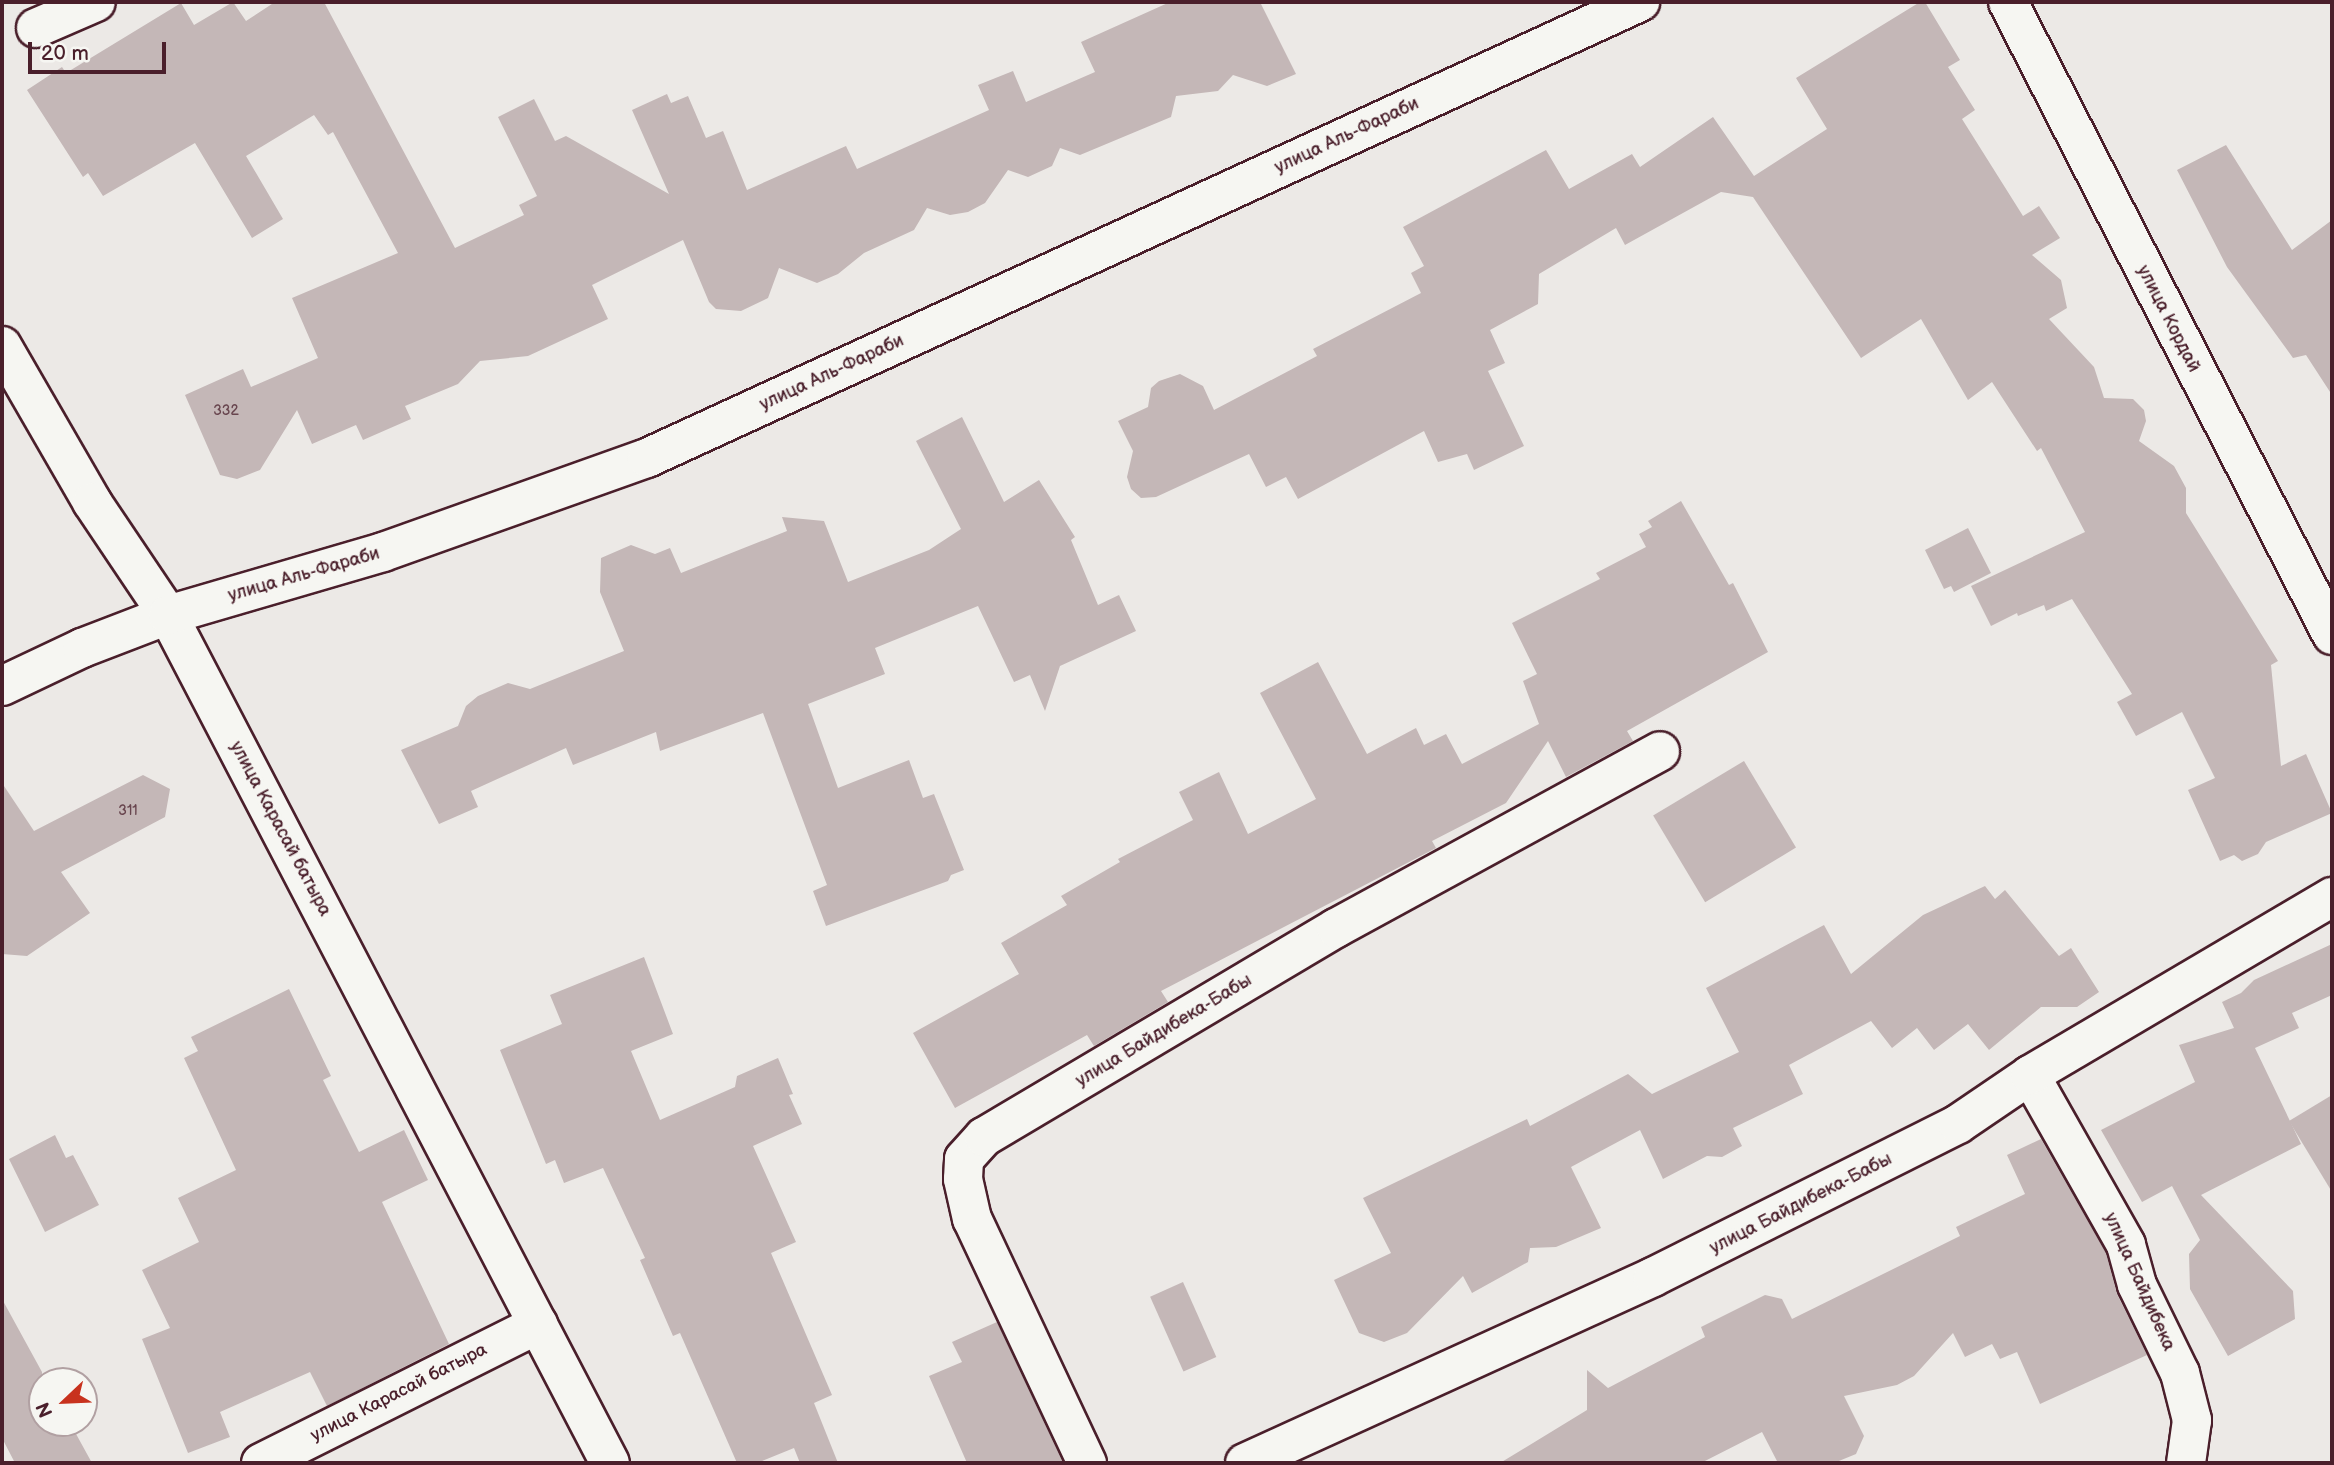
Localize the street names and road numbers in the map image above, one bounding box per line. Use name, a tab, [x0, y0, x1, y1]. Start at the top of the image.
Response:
street label: улица Аль-Фараби	[1271, 93, 1423, 179]
street label: улица Кордай	[2132, 262, 2204, 376]
street label: улица Аль-Фараби	[756, 330, 908, 416]
street label: улица Аль-Фараби	[226, 543, 382, 607]
street label: улица Карасай батыра	[225, 738, 335, 920]
street label: улица Байдибека-Бабы	[1072, 970, 1256, 1092]
street label: улица Байдибека-Бабы	[1706, 1149, 1896, 1259]
street label: улица Байдибека	[2099, 1210, 2179, 1354]
street label: улица Карасай батыра	[307, 1339, 491, 1447]

